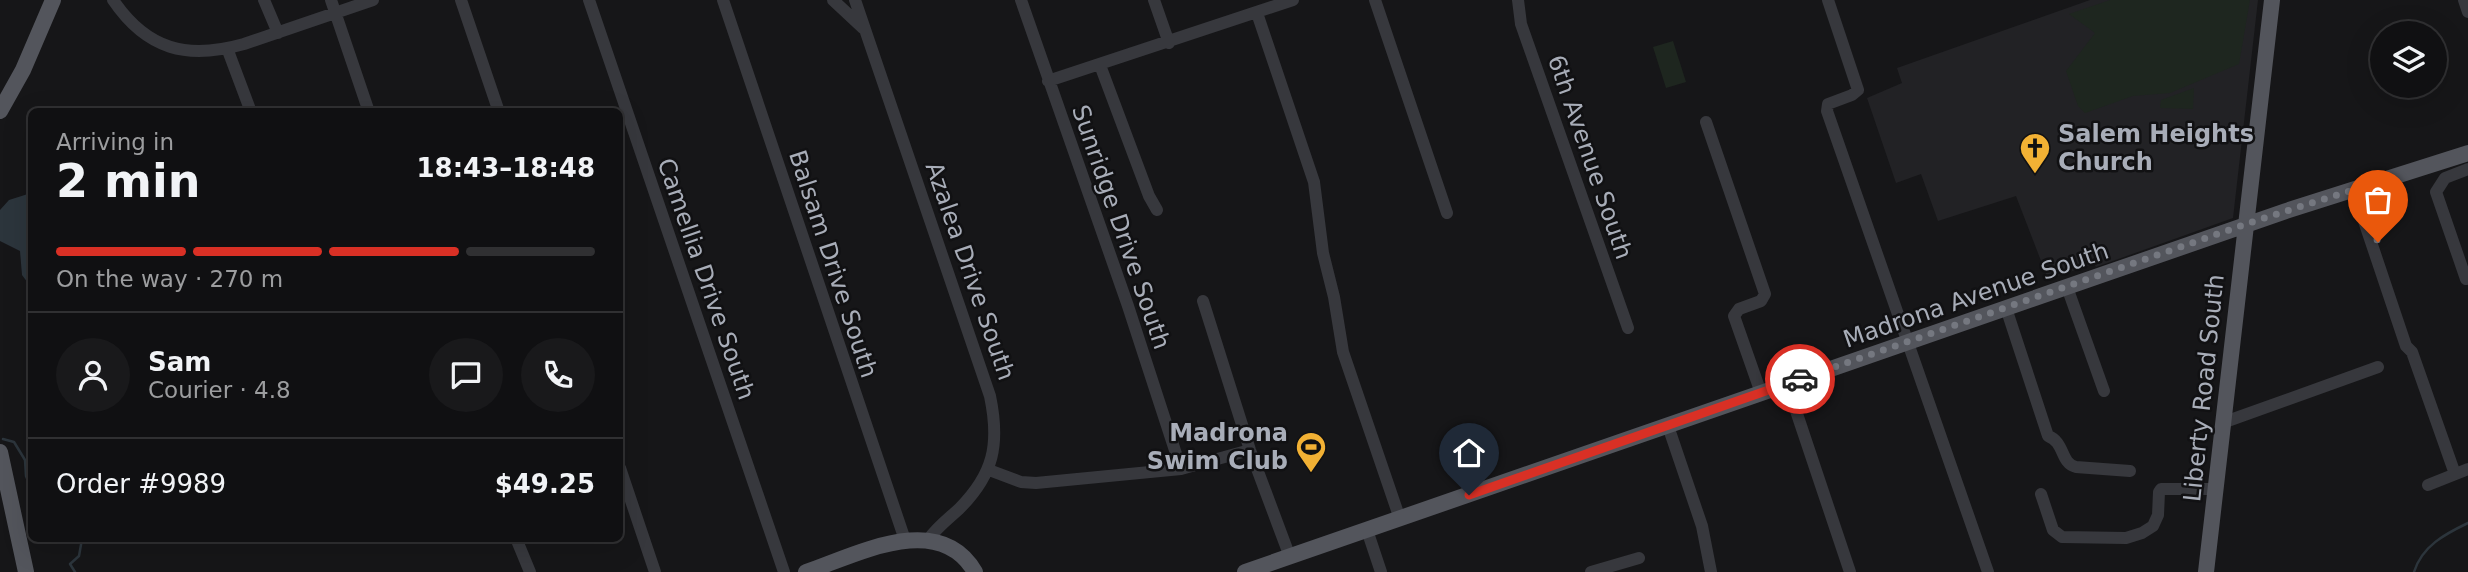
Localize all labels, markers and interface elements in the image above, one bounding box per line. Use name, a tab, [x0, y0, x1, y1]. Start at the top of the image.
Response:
map controls	[2370, 21, 2447, 98]
button: layers	[2370, 21, 2447, 98]
street label: 6th Avenue South	[1542, 51, 1638, 263]
street label: Sunridge Drive South	[1066, 101, 1176, 353]
place label: Salem Heights Church	[2058, 120, 2254, 176]
text: Arriving in	[56, 129, 174, 155]
church icon: Salem Heights Church	[2018, 131, 2052, 175]
street label: Balsam Drive South	[783, 147, 883, 381]
text: 18:43–18:48	[416, 153, 595, 183]
text: 2 min	[56, 154, 200, 208]
street label: Camellia Drive South	[652, 155, 760, 403]
street label: Azalea Drive South	[920, 158, 1020, 384]
pin	[2348, 170, 2408, 242]
icon: bag	[2359, 181, 2397, 219]
street label: Madrona Avenue South	[1840, 236, 2112, 354]
text: On the way · 270 m	[56, 266, 283, 292]
street label: Liberty Road South	[2178, 273, 2230, 503]
button: person	[56, 338, 130, 412]
button: chat	[429, 338, 503, 412]
button: phone	[521, 338, 595, 412]
courier	[1765, 344, 1835, 414]
text: Sam	[148, 347, 211, 377]
icon: car	[1781, 360, 1819, 398]
text: Courier · 4.8	[148, 377, 291, 403]
place label: Madrona Swim Club	[1147, 419, 1288, 475]
pin	[1439, 423, 1499, 495]
sports icon: Madrona Swim Club	[1294, 430, 1328, 474]
icon: home	[1450, 434, 1488, 472]
text: Order #9989	[56, 469, 226, 499]
text: $49.25	[495, 469, 595, 499]

